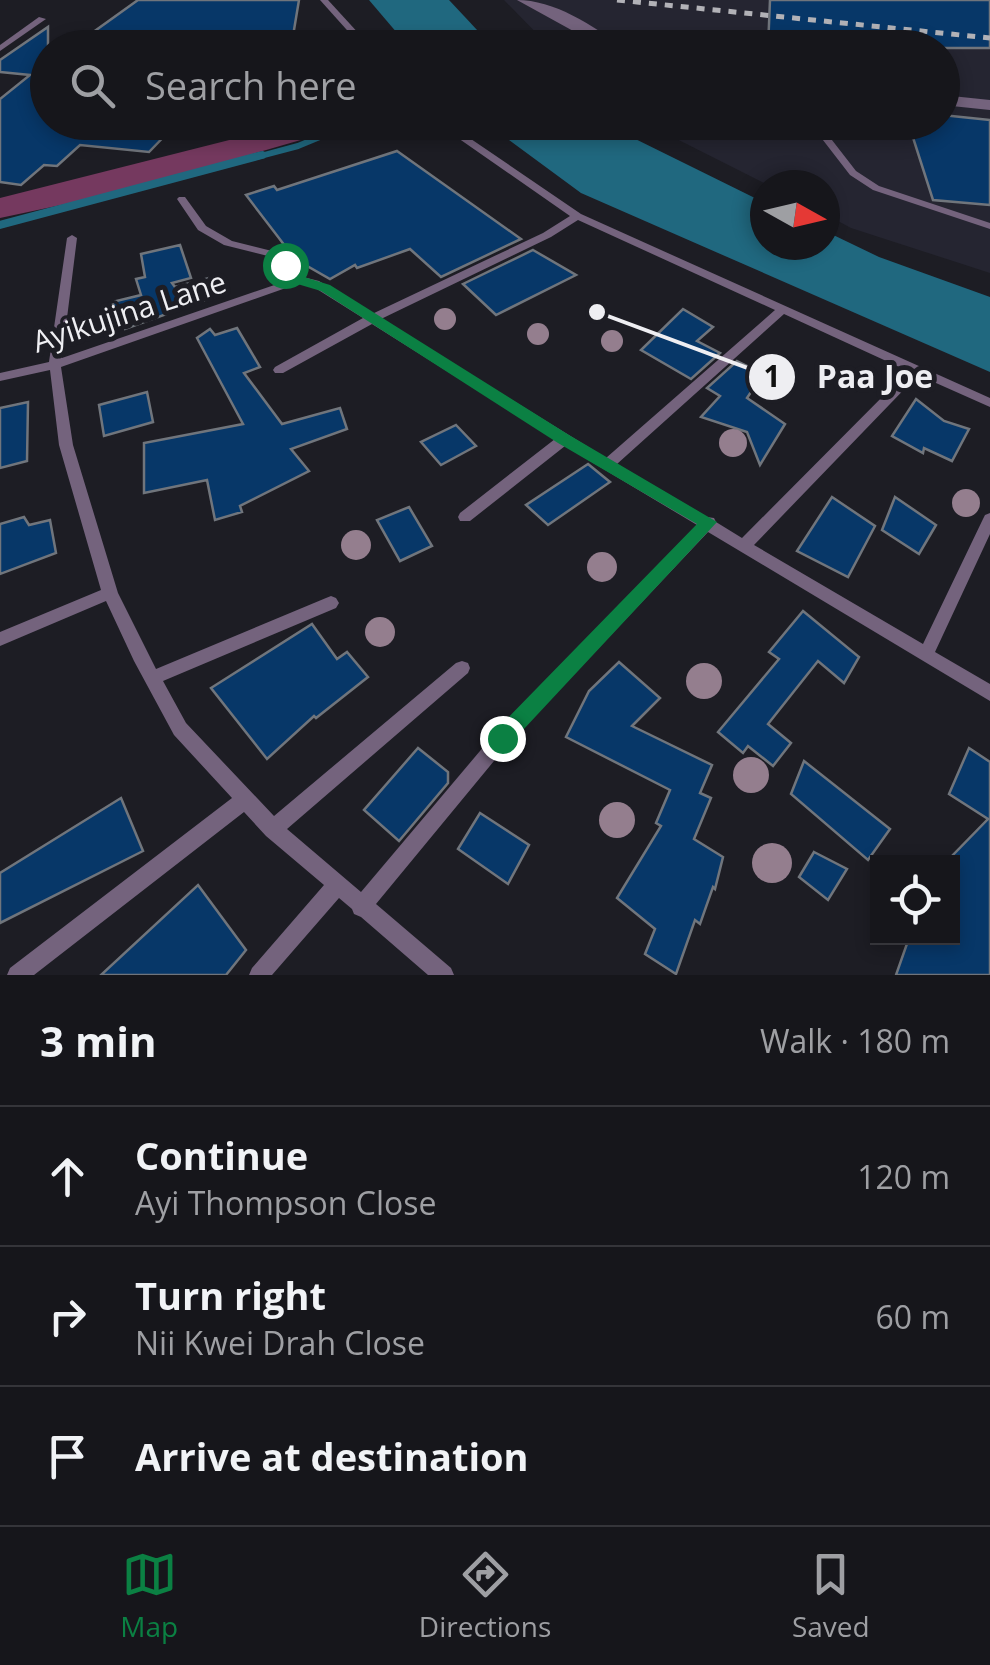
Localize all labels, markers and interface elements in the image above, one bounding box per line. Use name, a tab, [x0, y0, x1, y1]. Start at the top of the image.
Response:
search box	[30, 30, 960, 140]
icon: search	[65, 58, 120, 113]
text: Search here	[145, 59, 357, 111]
north arrow	[750, 170, 840, 260]
route start	[263, 243, 309, 289]
street label: Ayikujina Lane	[27, 260, 231, 362]
callout: Paa Joe	[747, 346, 953, 408]
text: Paa Joe	[817, 354, 933, 397]
text: 1	[763, 355, 781, 396]
route end	[480, 716, 526, 762]
map controls	[870, 855, 960, 945]
button: locate	[870, 855, 960, 945]
text: 3 min	[40, 1012, 157, 1069]
text: Walk · 180 m	[760, 1019, 950, 1062]
text: Continue	[135, 1129, 308, 1181]
icon: ahead	[40, 1149, 95, 1204]
text: 120 m	[857, 1155, 950, 1198]
text: Ayi Thompson Close	[135, 1181, 437, 1224]
text: Turn right	[135, 1269, 326, 1321]
icon: right	[40, 1289, 95, 1344]
text: 60 m	[875, 1295, 950, 1338]
text: Nii Kwei Drah Close	[135, 1321, 425, 1364]
icon: arrive	[40, 1429, 95, 1484]
text: Arrive at destination	[135, 1430, 529, 1482]
tab: Map	[120, 1547, 178, 1645]
tab: Directions	[419, 1547, 551, 1645]
tab: Saved	[792, 1547, 870, 1645]

